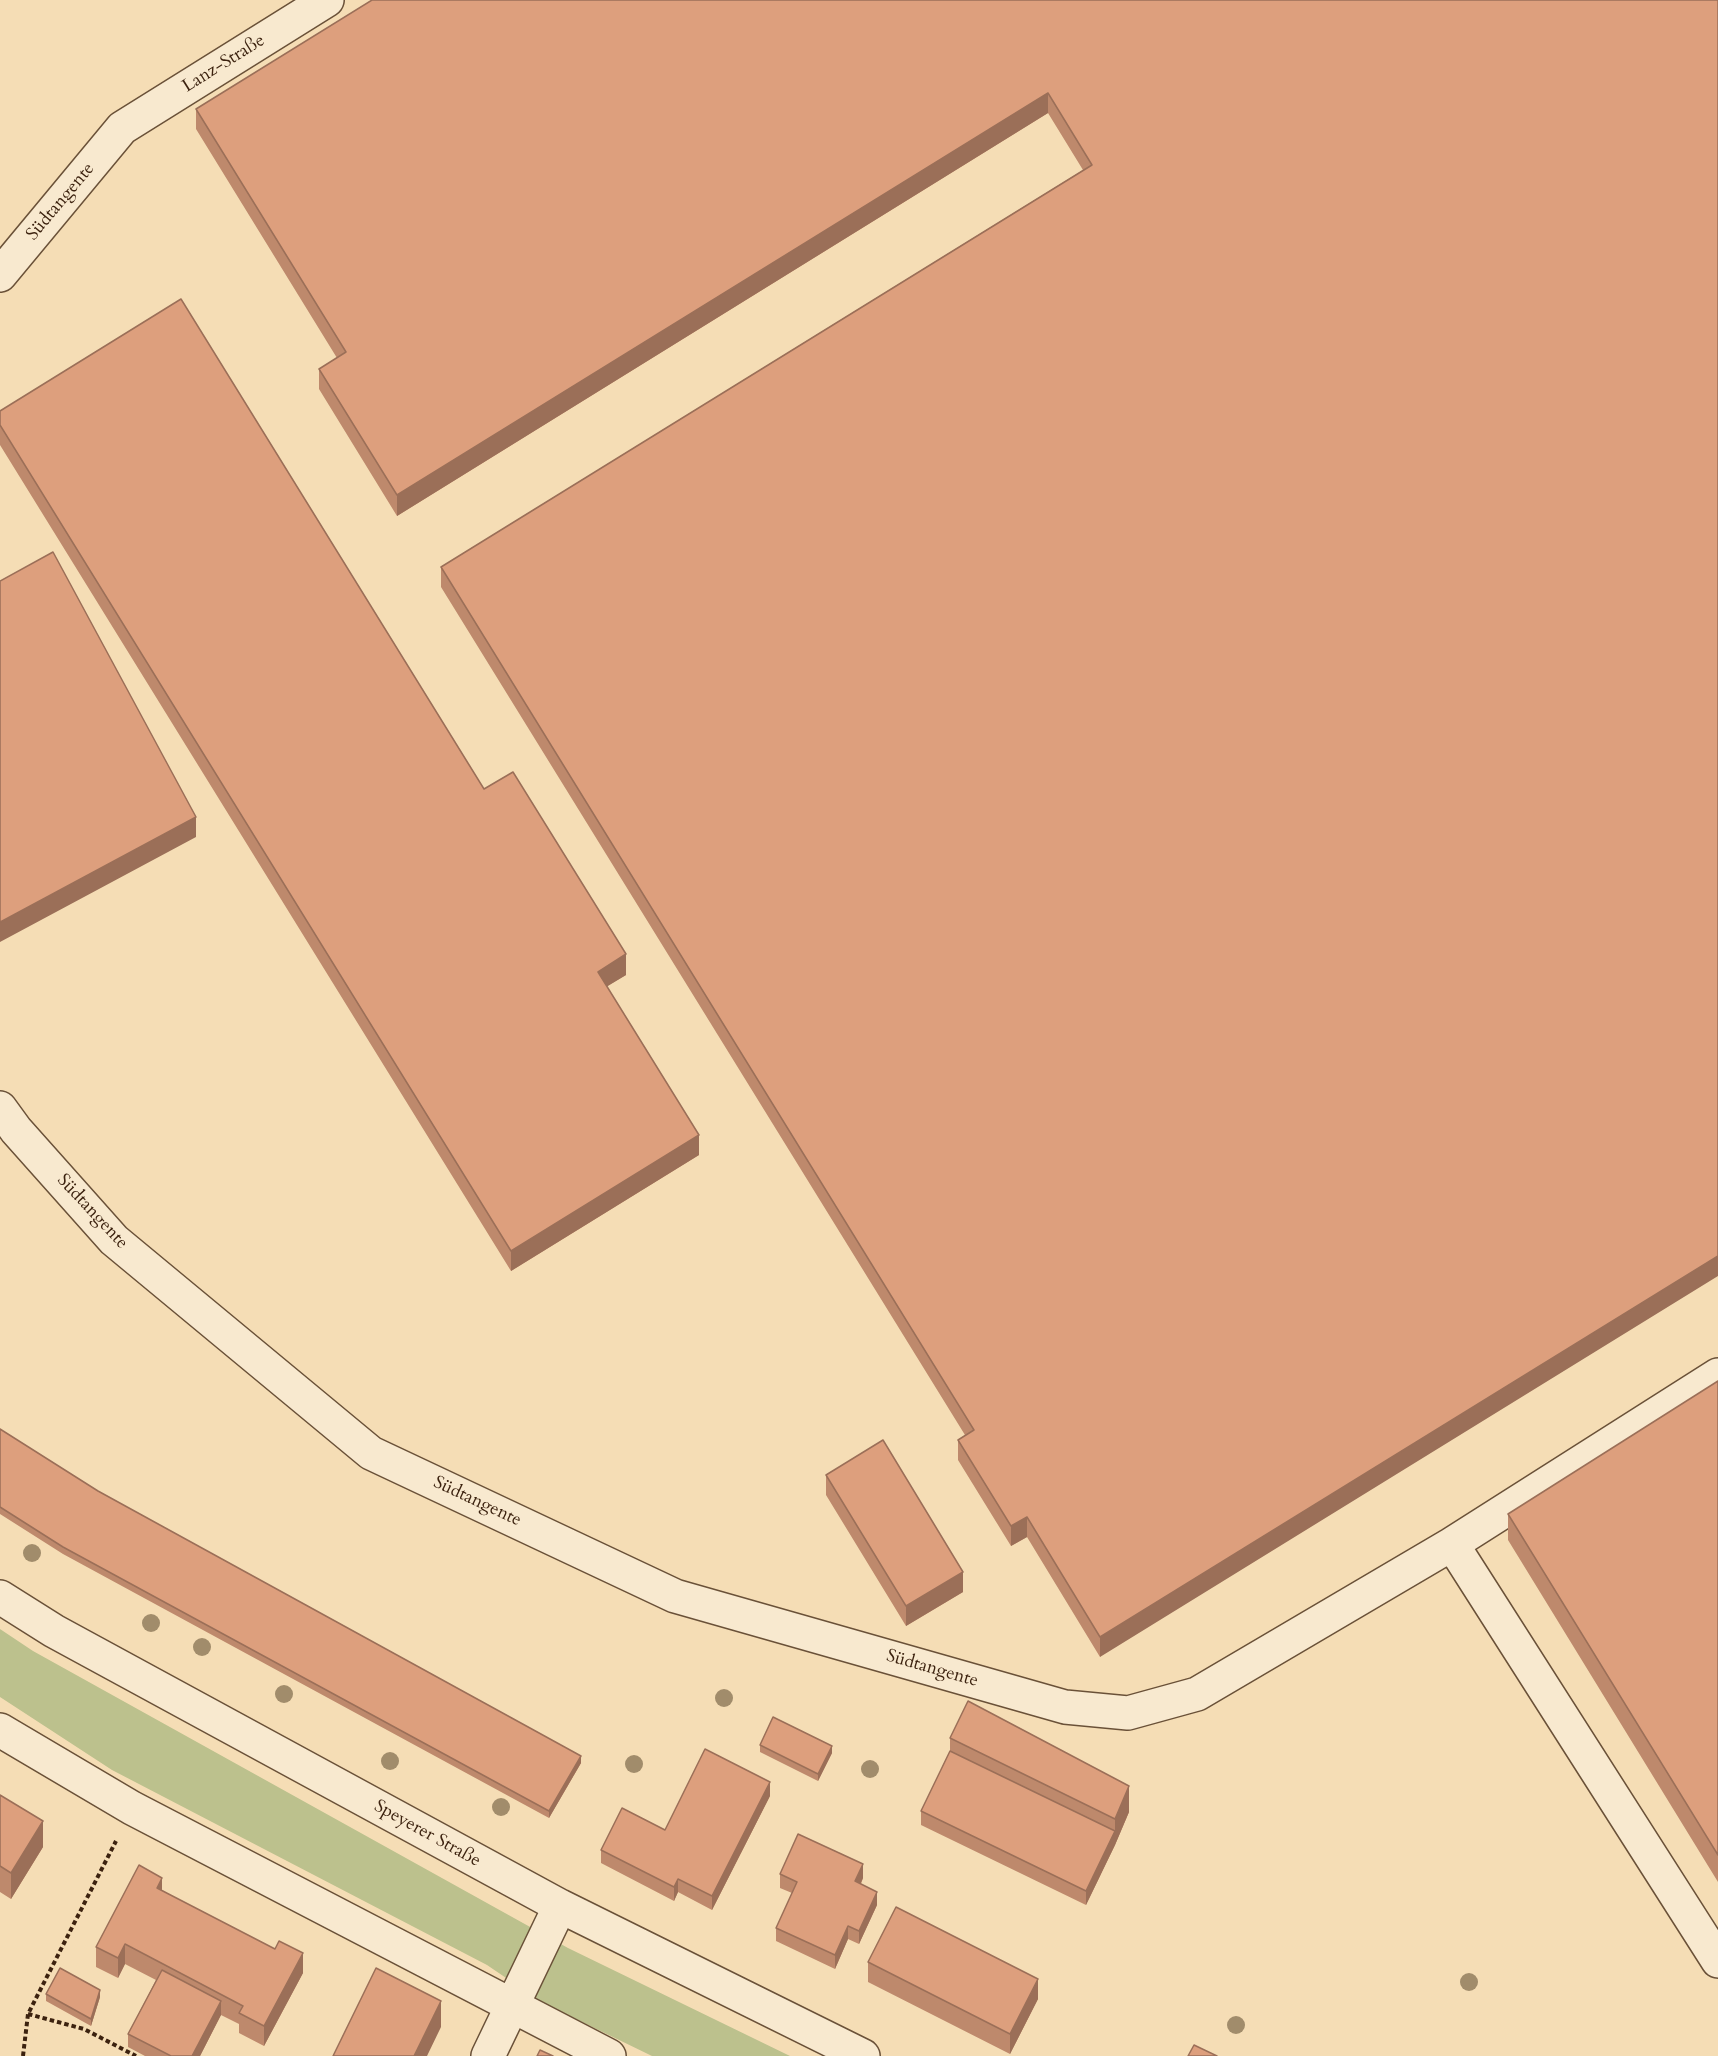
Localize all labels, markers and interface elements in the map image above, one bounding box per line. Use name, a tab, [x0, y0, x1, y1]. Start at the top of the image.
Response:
street label: Lanz-Straße	[179, 30, 269, 98]
street label: Südtangente	[22, 159, 100, 245]
street label: Südtangente	[52, 1170, 132, 1254]
street label: Südtangente	[430, 1472, 524, 1532]
street label: Südtangente	[884, 1646, 980, 1692]
street label: Speyerer Straße	[370, 1796, 484, 1872]

